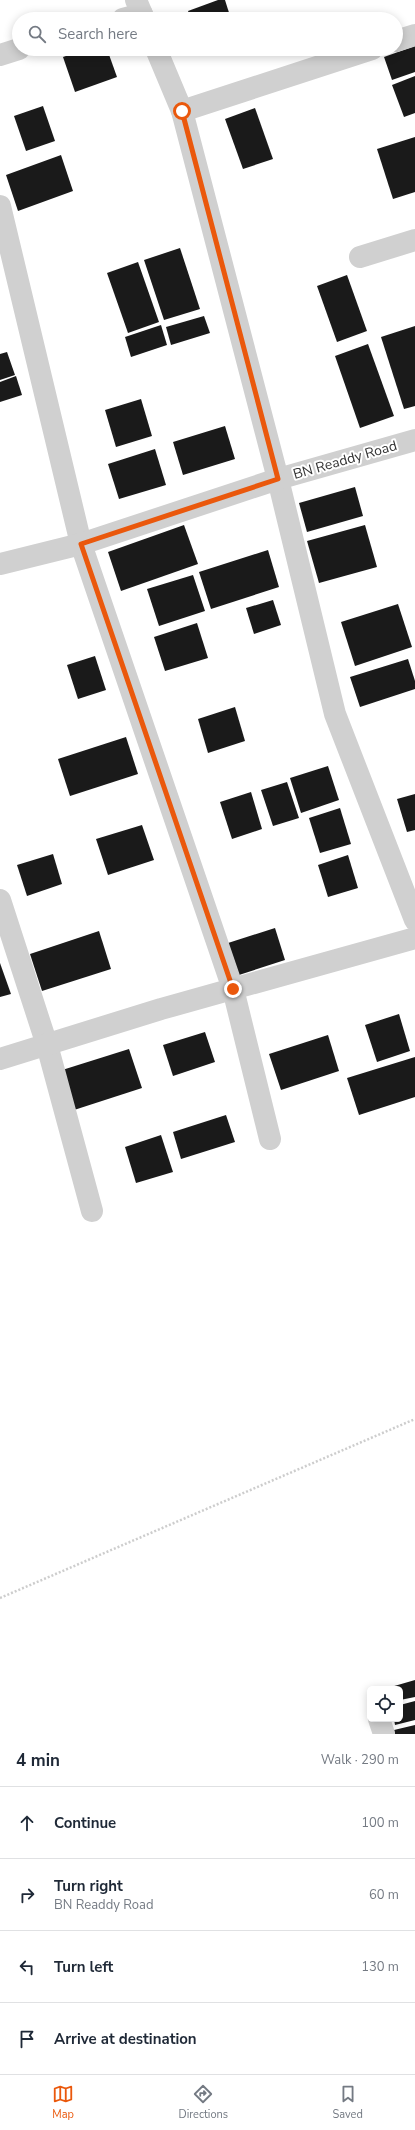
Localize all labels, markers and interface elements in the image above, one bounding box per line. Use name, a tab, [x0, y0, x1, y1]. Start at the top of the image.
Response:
search box	[12, 12, 403, 56]
icon: search	[26, 23, 48, 45]
text: Search here	[58, 24, 138, 44]
route start	[173, 102, 191, 120]
street label: BN Readdy Road	[291, 436, 399, 484]
route end	[224, 980, 242, 998]
map controls	[367, 1686, 403, 1722]
button: locate	[367, 1686, 403, 1722]
text: 4 min	[16, 1749, 60, 1772]
text: Walk · 290 m	[321, 1751, 399, 1769]
icon: ahead	[16, 1812, 38, 1834]
text: Continue	[54, 1813, 116, 1833]
text: 100 m	[361, 1814, 399, 1832]
text: Turn right	[54, 1876, 123, 1896]
icon: right	[16, 1884, 38, 1906]
text: 60 m	[369, 1886, 399, 1904]
text: BN Readdy Road	[54, 1896, 154, 1914]
icon: left	[16, 1956, 38, 1978]
text: Turn left	[54, 1957, 113, 1977]
text: 130 m	[361, 1958, 399, 1976]
icon: arrive	[16, 2028, 38, 2050]
text: Arrive at destination	[54, 2029, 197, 2049]
tab: Map	[52, 2083, 74, 2122]
tab: Directions	[178, 2083, 228, 2122]
tab: Saved	[332, 2083, 363, 2122]

